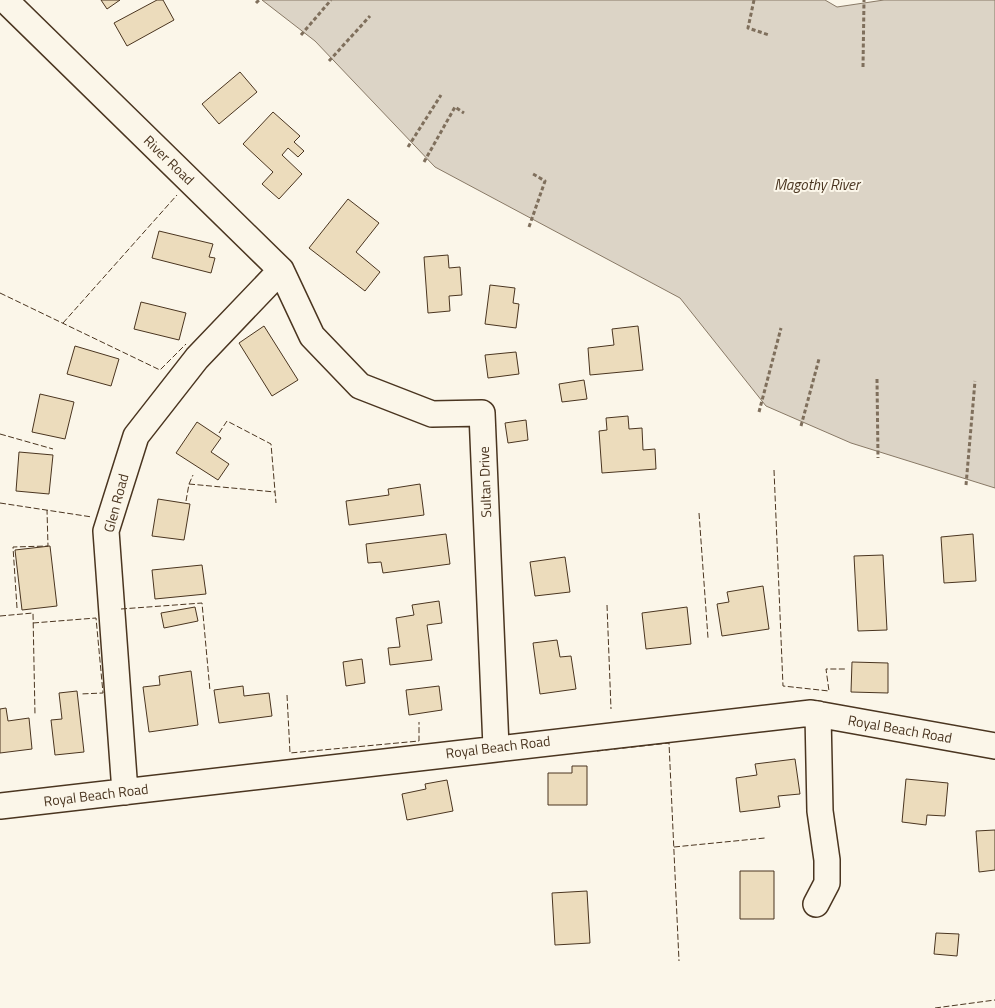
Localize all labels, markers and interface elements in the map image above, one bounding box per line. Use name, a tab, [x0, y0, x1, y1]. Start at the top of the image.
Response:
street label: River Road	[139, 130, 200, 189]
water label: Magothy River	[774, 173, 862, 196]
street label: Sultan Drive	[473, 446, 496, 518]
street label: Glen Road	[98, 471, 133, 534]
street label: Royal Beach Road	[846, 709, 954, 748]
street label: Royal Beach Road	[444, 730, 552, 763]
street label: Royal Beach Road	[42, 778, 150, 811]

